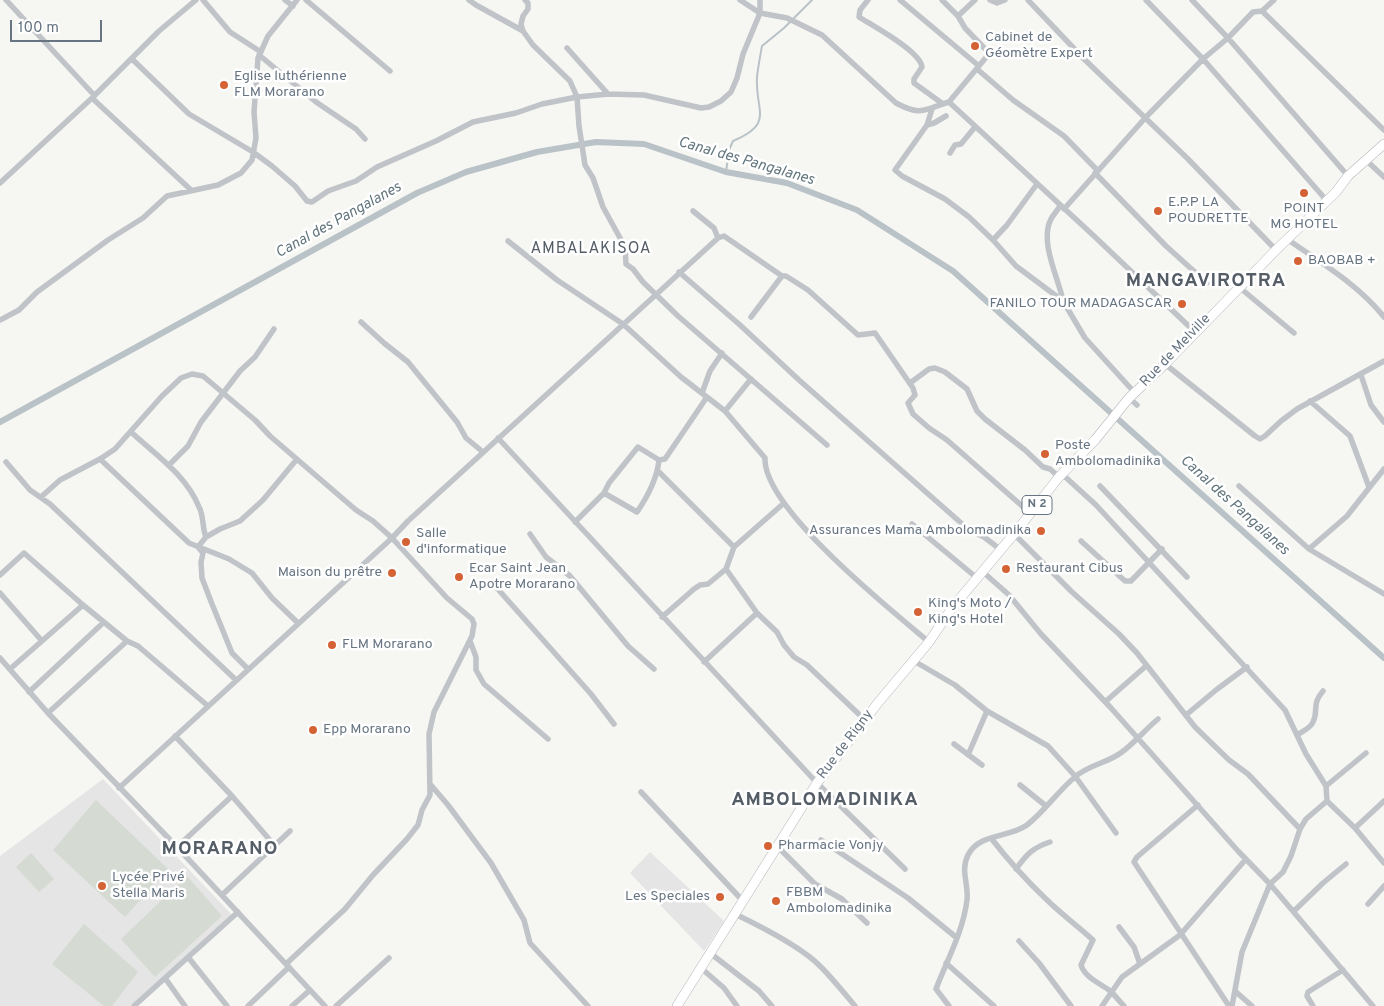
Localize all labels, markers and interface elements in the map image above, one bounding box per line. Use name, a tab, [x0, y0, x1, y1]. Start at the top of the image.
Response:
scale bar	[12, 10, 105, 42]
text: 100 m	[18, 19, 59, 38]
place label: Cabinet de Géomètre Expert	[985, 30, 1093, 62]
marker: Cabinet de Géomètre Expert	[969, 40, 981, 52]
place label: Eglise luthérienne FLM Morarano	[234, 69, 347, 102]
marker: Eglise luthérienne FLM Morarano	[218, 79, 230, 91]
water label: Canal des Pangalanes	[676, 134, 816, 190]
water label: Canal des Pangalanes	[273, 179, 405, 263]
marker: POINT MG HOTEL	[1298, 187, 1310, 199]
place label: E.P.P LA POUDRETTE	[1168, 195, 1249, 228]
place label: POINT MG HOTEL	[1270, 201, 1338, 233]
marker: E.P.P LA POUDRETTE	[1152, 205, 1164, 217]
district label: AMBALAKISOA	[529, 240, 653, 260]
place label: BAOBAB +	[1308, 253, 1376, 269]
marker: BAOBAB +	[1292, 255, 1304, 267]
district label: MANGAVIROTRA	[1124, 271, 1288, 293]
place label: FANILO TOUR MADAGASCAR	[989, 296, 1172, 312]
marker: FANILO TOUR MADAGASCAR	[1176, 298, 1188, 310]
street label: Rue de Melville	[1137, 311, 1215, 391]
place label: Poste Ambolomadinika	[1055, 438, 1160, 471]
marker: Poste Ambolomadinika	[1039, 448, 1051, 460]
water label: Canal des Pangalanes	[1176, 452, 1292, 560]
road number: N 2	[1022, 496, 1052, 514]
place label: Assurances Mama Ambolomadinika	[809, 523, 1031, 539]
marker: Assurances Mama Ambolomadinika	[1035, 525, 1047, 537]
place label: Salle d'informatique	[416, 526, 507, 558]
marker: Salle d'informatique	[400, 536, 412, 548]
place label: Ecar Saint Jean Apotre Morarano	[469, 561, 575, 594]
place label: Restaurant Cibus	[1016, 561, 1123, 577]
marker: Restaurant Cibus	[1000, 563, 1012, 575]
place label: Maison du prêtre	[278, 565, 382, 581]
marker: Maison du prêtre	[386, 567, 398, 579]
marker: Ecar Saint Jean Apotre Morarano	[453, 571, 465, 583]
place label: King's Moto / King's Hotel	[928, 596, 1012, 628]
marker: King's Moto / King's Hotel	[912, 606, 924, 618]
place label: FLM Morarano	[342, 637, 433, 653]
marker: FLM Morarano	[326, 639, 338, 651]
street label: Rue de Rigny	[814, 707, 878, 783]
place label: Epp Morarano	[323, 722, 411, 738]
marker: Epp Morarano	[307, 724, 319, 736]
district label: AMBOLOMADINIKA	[729, 790, 921, 812]
place label: Pharmacie Vonjy	[778, 838, 883, 854]
district label: MORARANO	[161, 839, 279, 861]
marker: Pharmacie Vonjy	[762, 840, 774, 852]
place label: Lycée Privé Stella Maris	[112, 870, 185, 902]
marker: Lycée Privé Stella Maris	[96, 880, 108, 892]
place label: FBBM Ambolomadinika	[786, 885, 891, 918]
place label: Les Speciales	[625, 889, 710, 905]
marker: Les Speciales	[714, 891, 726, 903]
marker: FBBM Ambolomadinika	[770, 895, 782, 907]

